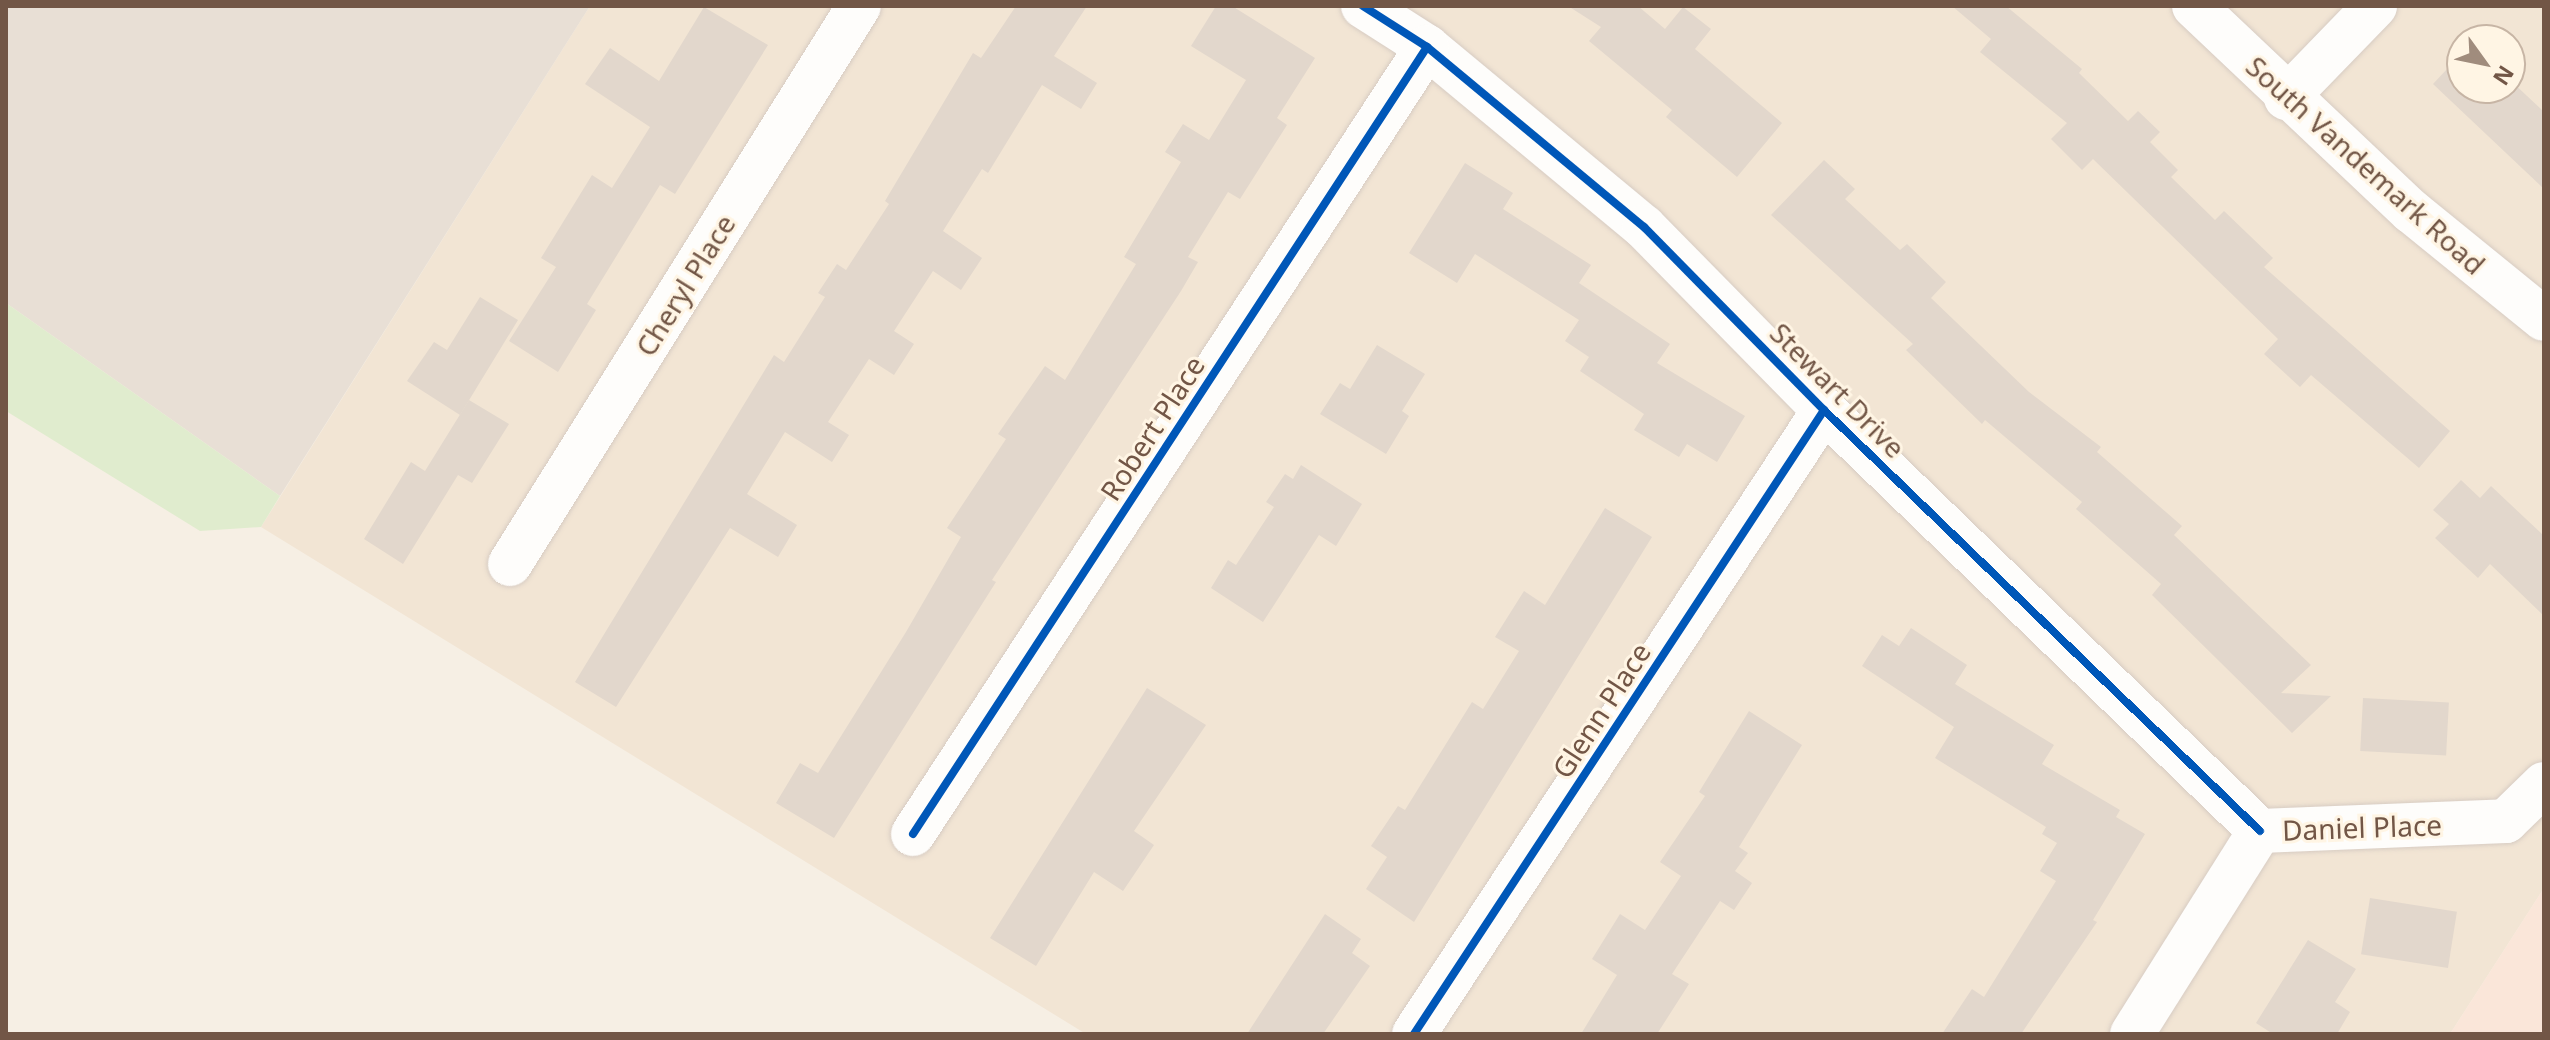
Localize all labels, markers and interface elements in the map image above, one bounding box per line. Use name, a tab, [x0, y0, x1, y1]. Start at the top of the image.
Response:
north arrow	[2446, 24, 2526, 104]
street label: South Vandemark Road	[2240, 49, 2492, 281]
text: N	[2487, 60, 2522, 92]
street label: Cheryl Place	[628, 208, 742, 362]
street label: Stewart Drive	[1764, 316, 1912, 464]
street label: Robert Place	[1093, 349, 1211, 507]
street label: Glenn Place	[1545, 636, 1657, 784]
street label: Daniel Place	[2281, 807, 2443, 847]

